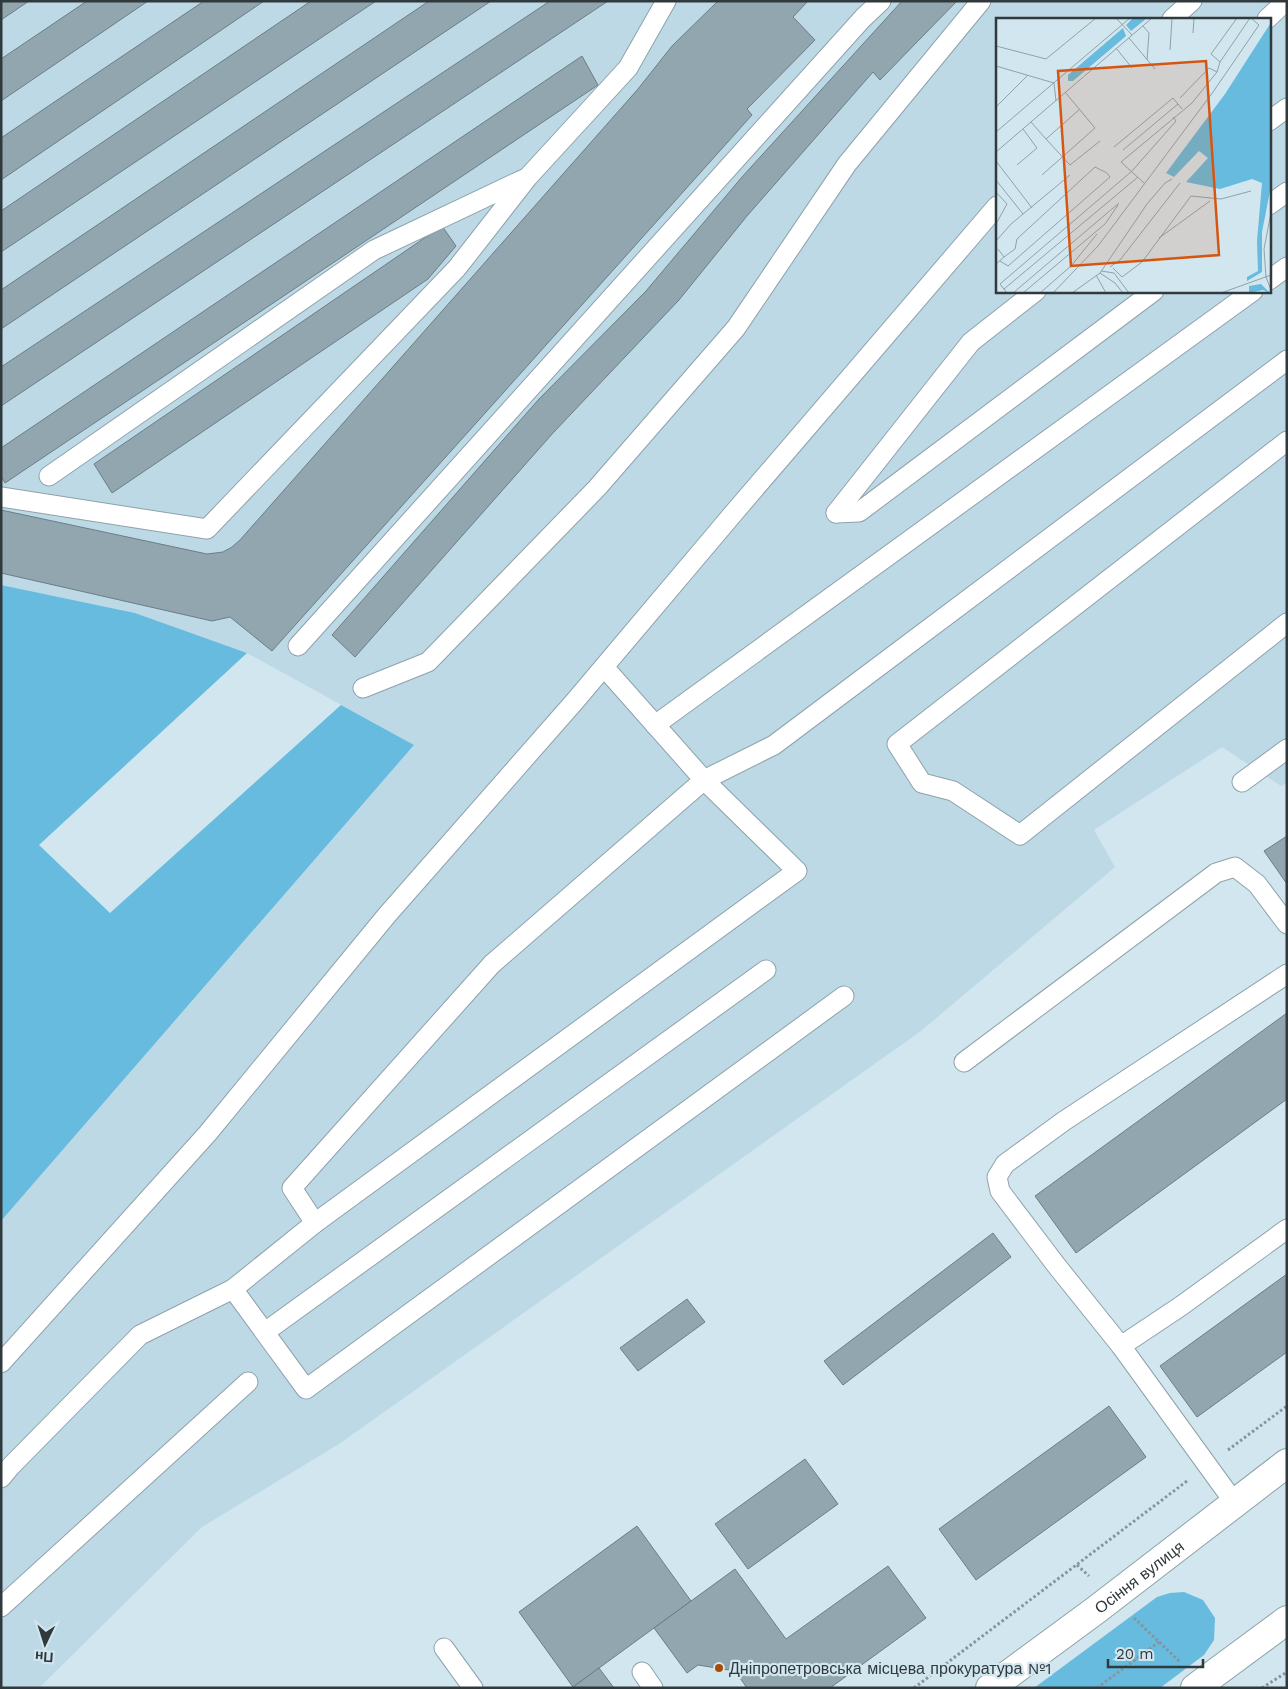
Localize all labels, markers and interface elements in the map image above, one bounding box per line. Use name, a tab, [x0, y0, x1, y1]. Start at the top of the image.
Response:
inset map	[996, 18, 1270, 292]
street label: Осіння вулиця	[1091, 1536, 1188, 1617]
north arrow	[20, 1619, 70, 1669]
scale bar	[1108, 1636, 1203, 1668]
text: 20 m	[1116, 1645, 1154, 1663]
text: Пн	[34, 1648, 54, 1666]
place label: Дніпропетровська місцева прокуратура №1	[729, 1659, 1052, 1678]
marker: Дніпропетровська місцева прокуратура №1	[713, 1662, 725, 1674]

